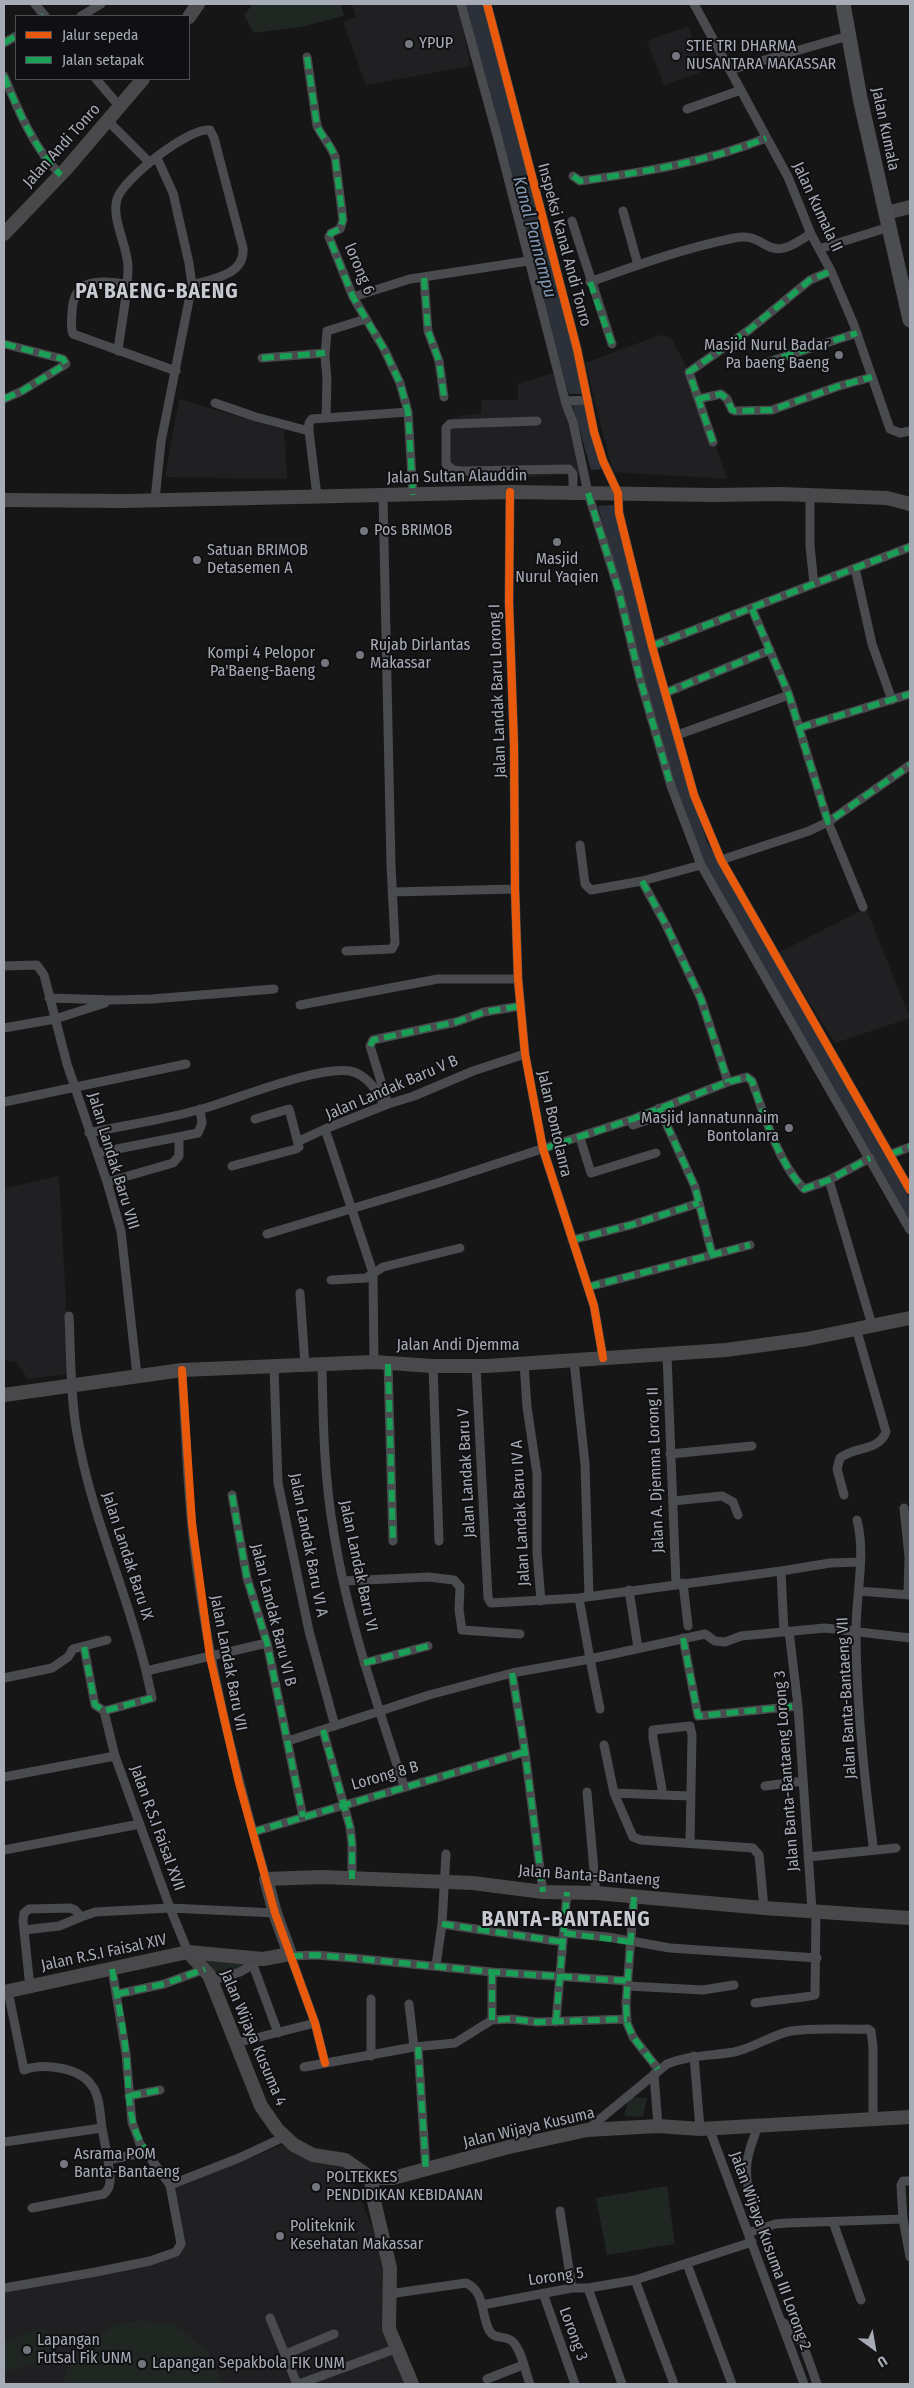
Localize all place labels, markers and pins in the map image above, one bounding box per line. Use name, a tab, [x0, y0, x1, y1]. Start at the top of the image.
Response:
place label: YPUP	[419, 34, 453, 54]
place label: STIE TRI DHARMA NUSANTARA MAKASSAR	[686, 37, 836, 75]
marker: YPUP	[403, 38, 415, 50]
marker: STIE TRI DHARMA NUSANTARA MAKASSAR	[670, 50, 682, 62]
place label: Masjid Nurul Badar Pa baeng Baeng	[704, 336, 829, 374]
marker: Masjid Nurul Badar Pa baeng Baeng	[833, 349, 845, 361]
place label: Pos BRIMOB	[374, 521, 453, 541]
marker: Pos BRIMOB	[358, 525, 370, 537]
marker: Masjid Nurul Yaqien	[551, 536, 563, 548]
place label: Satuan BRIMOB Detasemen A	[207, 541, 308, 579]
place label: Masjid Nurul Yaqien	[515, 550, 599, 588]
marker: Satuan BRIMOB Detasemen A	[191, 554, 203, 566]
place label: Rujab Dirlantas Makassar	[370, 636, 470, 674]
place label: Kompi 4 Pelopor Pa'Baeng-Baeng	[207, 644, 315, 682]
marker: Rujab Dirlantas Makassar	[354, 649, 366, 661]
marker: Kompi 4 Pelopor Pa'Baeng-Baeng	[319, 657, 331, 669]
place label: Masjid Jannatunnaim Bontolanra	[641, 1109, 779, 1147]
marker: Masjid Jannatunnaim Bontolanra	[783, 1122, 795, 1134]
place label: Asrama POM Banta-Bantaeng	[74, 2145, 180, 2183]
marker: Asrama POM Banta-Bantaeng	[58, 2158, 70, 2170]
place label: POLTEKKES PENDIDIKAN KEBIDANAN	[326, 2168, 483, 2206]
marker: POLTEKKES PENDIDIKAN KEBIDANAN	[310, 2181, 322, 2193]
place label: Politeknik Kesehatan Makassar	[290, 2217, 423, 2255]
marker: Politeknik Kesehatan Makassar	[274, 2230, 286, 2242]
place label: Lapangan Futsal Fik UNM	[37, 2331, 132, 2369]
marker: Lapangan Futsal Fik UNM	[21, 2344, 33, 2356]
place label: Lapangan Sepakbola FIK UNM	[152, 2354, 345, 2374]
marker: Lapangan Sepakbola FIK UNM	[136, 2358, 148, 2370]

